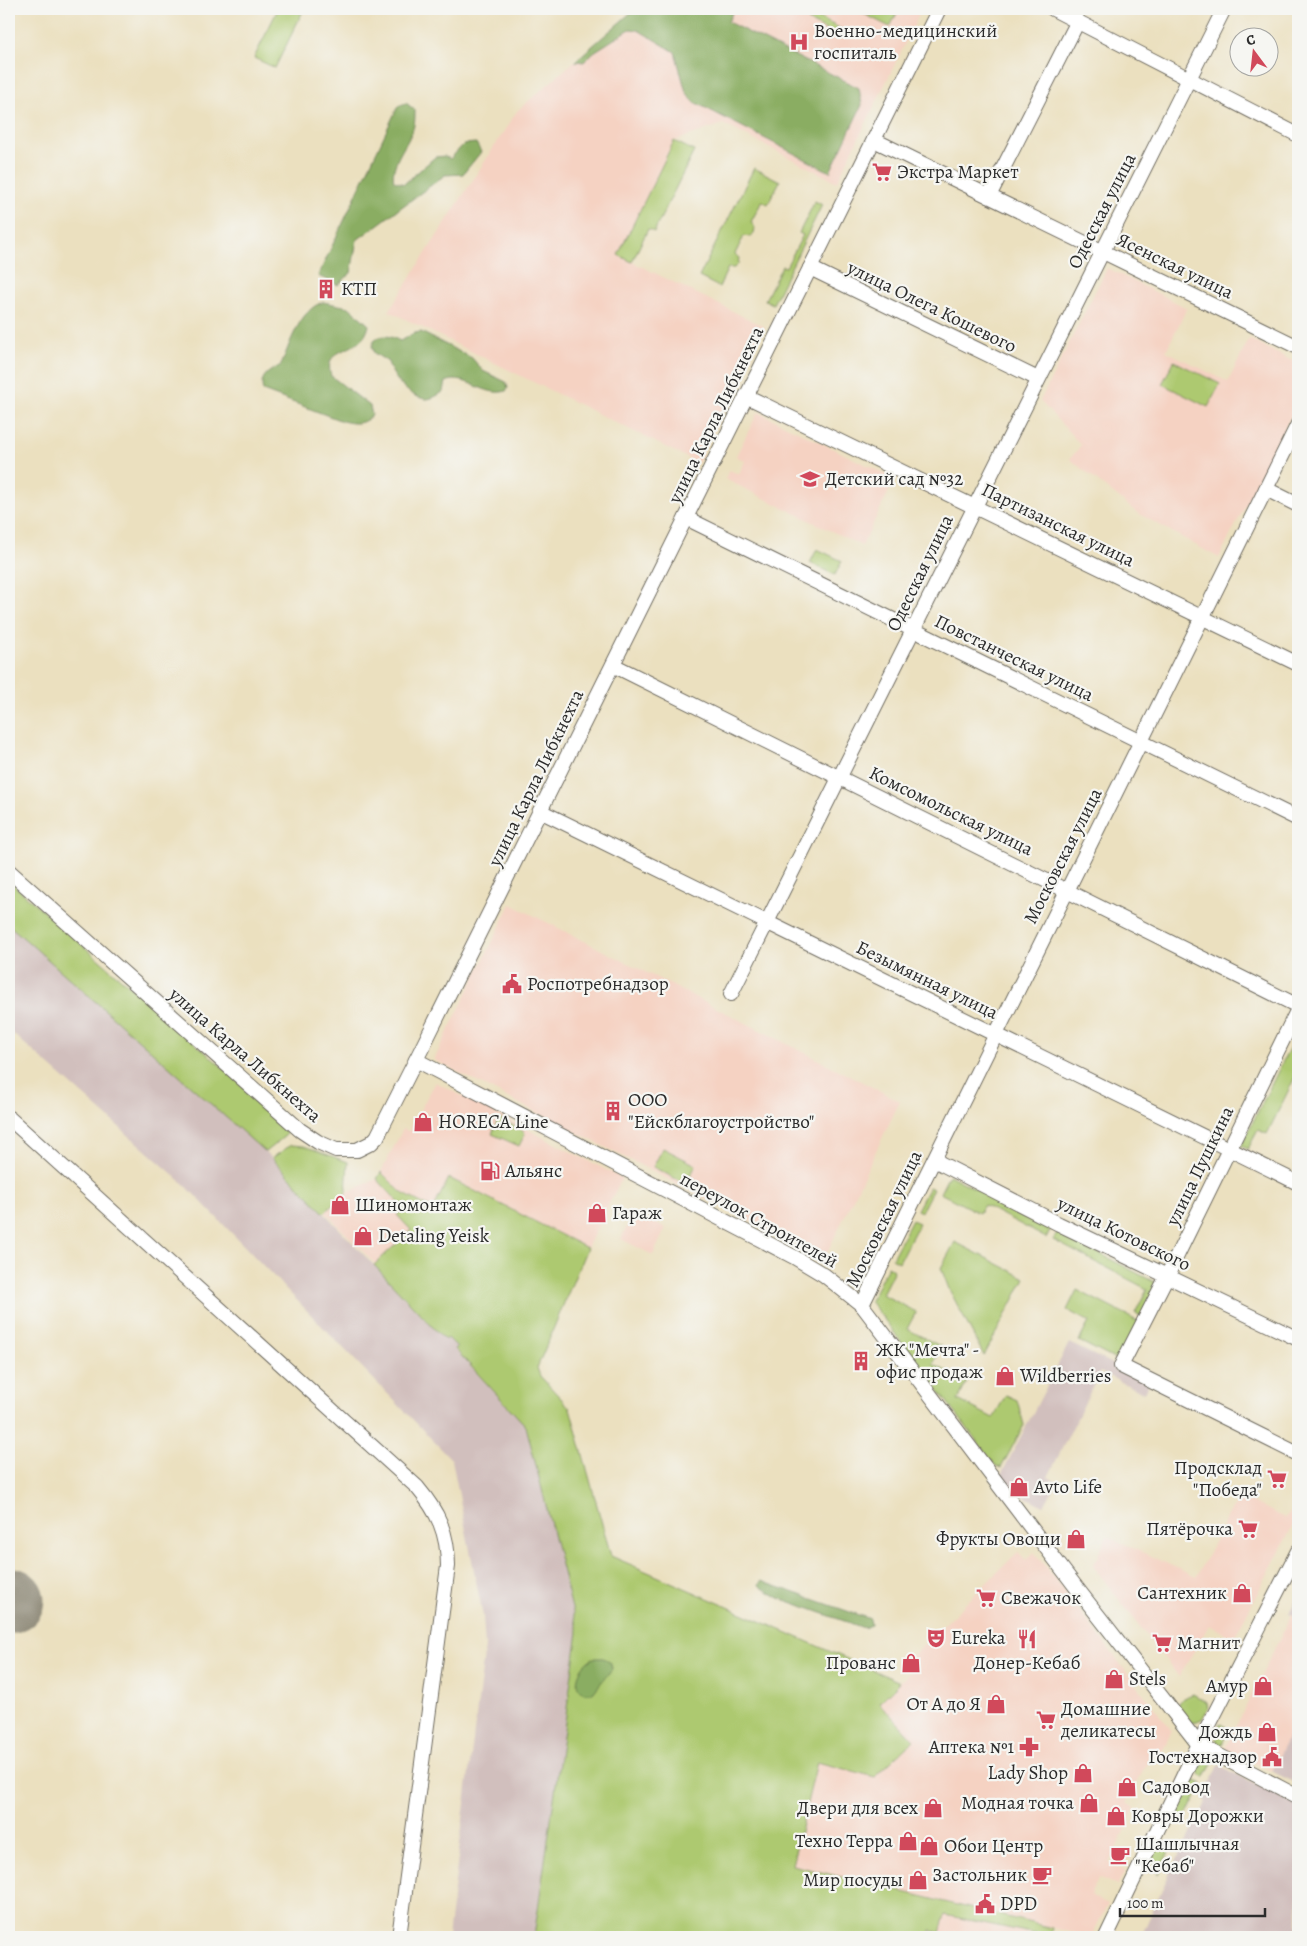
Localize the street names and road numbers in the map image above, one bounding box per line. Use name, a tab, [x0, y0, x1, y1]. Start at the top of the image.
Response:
street label: Одесская улица	[1062, 148, 1143, 273]
street label: Ясенская улица	[1112, 227, 1238, 306]
street label: улица Олега Кошевого	[842, 254, 1021, 359]
street label: улица Карла Либкнехта	[661, 322, 770, 509]
street label: Партизанская улица	[977, 477, 1139, 573]
street label: Одесская улица	[880, 510, 960, 636]
street label: Повстанческая улица	[930, 608, 1098, 708]
street label: улица Карла Либкнехта	[481, 685, 590, 872]
street label: Комсомольская улица	[865, 760, 1038, 862]
street label: Московская улица	[1017, 783, 1109, 929]
street label: Безымянная улица	[852, 934, 1003, 1026]
street label: улица Карла Либкнехта	[163, 981, 327, 1129]
street label: улица Пушкина	[1159, 1102, 1240, 1231]
street label: Московская улица	[840, 1146, 929, 1292]
street label: переулок Строителей	[675, 1166, 843, 1274]
street label: улица Котовского	[1052, 1190, 1195, 1278]

